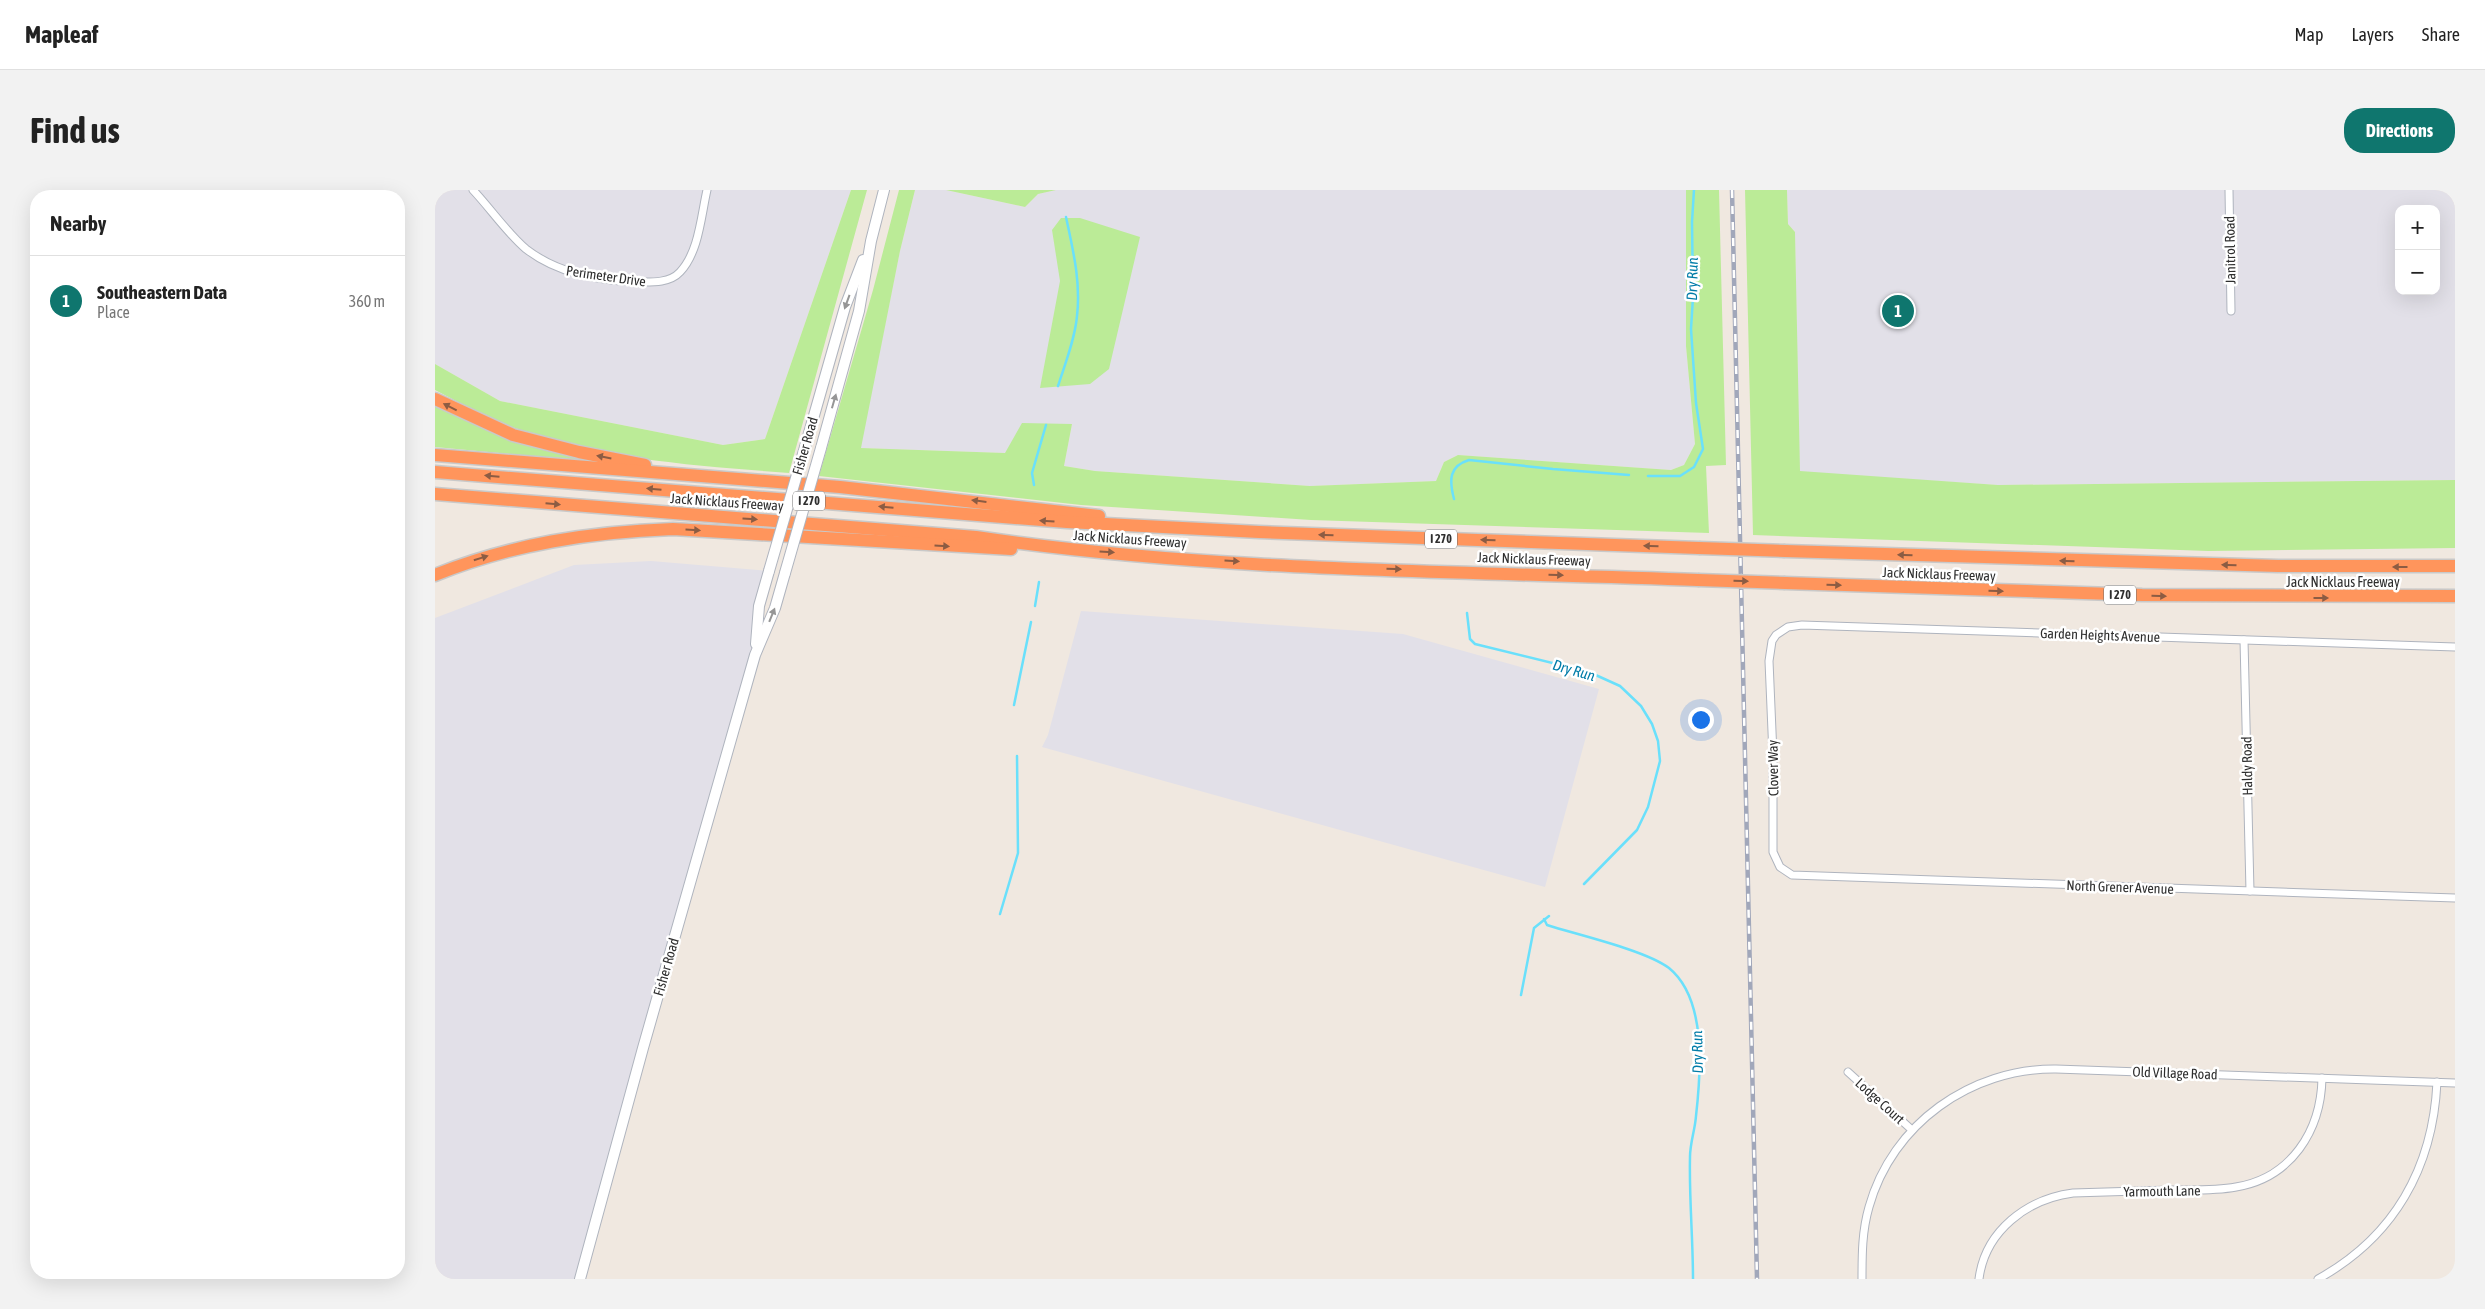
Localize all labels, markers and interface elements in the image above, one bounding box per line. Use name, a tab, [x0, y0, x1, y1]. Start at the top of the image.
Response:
text: Mapleaf	[25, 21, 98, 48]
text: Map	[2294, 24, 2323, 45]
text: Layers	[2351, 24, 2394, 45]
text: Share	[2422, 24, 2460, 45]
button: Directions	[2344, 108, 2455, 153]
text: Find us	[30, 110, 120, 150]
map controls	[2395, 205, 2440, 295]
button: +	[2395, 205, 2440, 250]
text: Nearby	[50, 211, 106, 235]
street label: Janitrol Road	[2221, 216, 2239, 284]
button: −	[2395, 250, 2440, 295]
water label: Dry Run	[1683, 257, 1701, 301]
street label: Perimeter Drive	[565, 262, 647, 290]
text: Southeastern Data	[97, 281, 227, 303]
text: 1	[62, 292, 70, 310]
text: 360 m	[349, 292, 385, 310]
pin: 1	[1882, 292, 1914, 330]
one-way arrow	[843, 295, 851, 310]
text: Place	[97, 303, 130, 321]
one-way arrow	[830, 394, 838, 409]
one-way arrow	[443, 403, 457, 411]
street label: Fisher Road	[789, 415, 821, 477]
one-way arrow	[597, 453, 612, 461]
one-way arrow	[483, 472, 499, 480]
one-way arrow	[645, 485, 661, 493]
street label: Jack Nicklaus Freeway	[670, 490, 784, 514]
road number: I 270	[793, 492, 825, 511]
one-way arrow	[971, 497, 987, 505]
one-way arrow	[546, 500, 562, 508]
one-way arrow	[877, 503, 893, 511]
one-way arrow	[743, 515, 759, 523]
one-way arrow	[1039, 517, 1055, 525]
one-way arrow	[685, 527, 701, 535]
street label: Jack Nicklaus Freeway	[1073, 527, 1187, 551]
road number: I 270	[1425, 529, 1457, 548]
one-way arrow	[1318, 530, 1334, 538]
one-way arrow	[1480, 536, 1496, 544]
one-way arrow	[1642, 542, 1658, 550]
one-way arrow	[935, 543, 951, 551]
one-way arrow	[1099, 549, 1115, 557]
street label: Jack Nicklaus Freeway	[1477, 549, 1591, 569]
one-way arrow	[1896, 551, 1912, 559]
one-way arrow	[474, 554, 489, 562]
one-way arrow	[2059, 557, 2075, 565]
one-way arrow	[1224, 558, 1240, 566]
one-way arrow	[2221, 561, 2237, 569]
one-way arrow	[2392, 563, 2408, 571]
street label: Jack Nicklaus Freeway	[1882, 564, 1996, 584]
one-way arrow	[1386, 566, 1402, 574]
one-way arrow	[1549, 571, 1565, 579]
street label: Jack Nicklaus Freeway	[2286, 574, 2400, 590]
one-way arrow	[1734, 577, 1750, 585]
one-way arrow	[1826, 581, 1842, 589]
road number: I 270	[2104, 586, 2136, 604]
one-way arrow	[1989, 587, 2005, 595]
one-way arrow	[2151, 592, 2167, 600]
one-way arrow	[2314, 594, 2330, 602]
one-way arrow	[768, 607, 776, 622]
street label: Garden Heights Avenue	[2040, 625, 2160, 645]
water label: Dry Run	[1551, 656, 1597, 684]
your location	[1688, 707, 1714, 733]
street label: Haldy Road	[2238, 736, 2256, 796]
street label: Clover Way	[1765, 739, 1781, 796]
street label: North Grener Avenue	[2066, 877, 2174, 897]
street label: Fisher Road	[650, 936, 682, 998]
water label: Dry Run	[1688, 1030, 1706, 1074]
street label: Old Village Road	[2132, 1064, 2218, 1082]
street label: Lodge Court	[1852, 1075, 1908, 1127]
street label: Yarmouth Lane	[2123, 1182, 2201, 1200]

